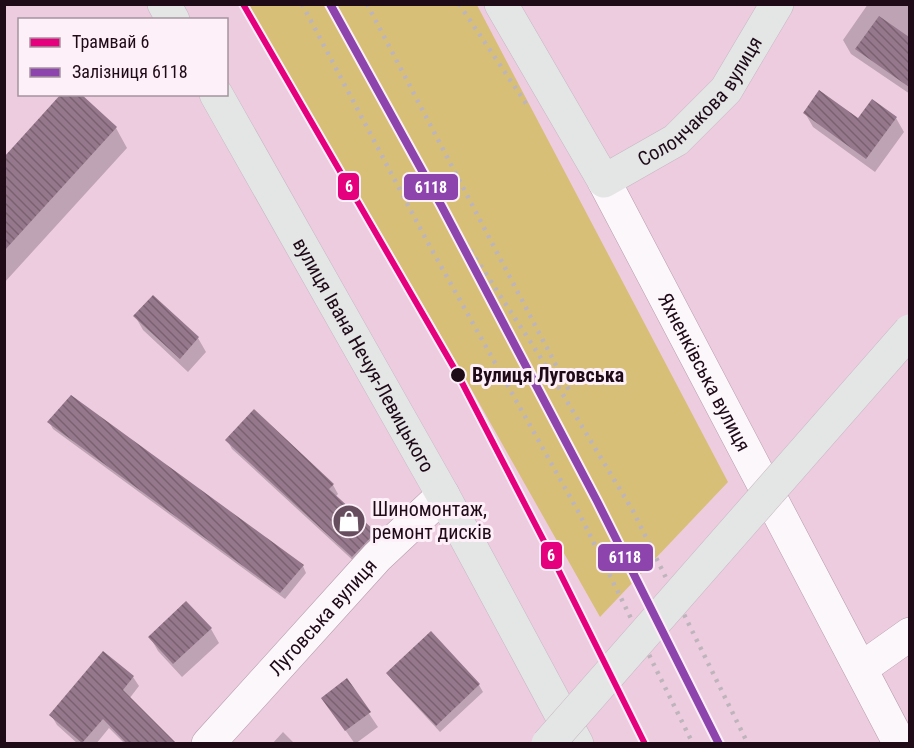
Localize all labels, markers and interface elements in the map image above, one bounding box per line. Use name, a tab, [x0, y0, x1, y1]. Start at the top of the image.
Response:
legend	[18, 18, 228, 96]
text: Трамвай 6	[72, 31, 149, 52]
street label: Солончакова вулиця	[633, 32, 767, 171]
text: Залізниця 6118	[72, 61, 188, 82]
line badge: 6	[337, 172, 360, 201]
line badge: 6118	[403, 173, 459, 201]
text: 6	[345, 177, 353, 196]
text: 6118	[415, 178, 447, 197]
street label: вулиця Івана Нечуя-Левицького	[288, 234, 440, 476]
street label: Яхненківська вулиця	[653, 289, 756, 455]
place label: Вулиця Луговська	[472, 363, 624, 387]
marker: Вулиця Луговська	[449, 366, 467, 384]
place label: Шиномонтаж, ремонт дисків	[372, 497, 492, 544]
shop icon: Шиномонтаж, ремонт дисків	[331, 503, 367, 539]
line badge: 6	[540, 541, 563, 570]
line badge: 6118	[597, 543, 654, 572]
text: 6	[547, 546, 555, 565]
text: 6118	[609, 548, 641, 567]
street label: Луговська вулиця	[264, 554, 382, 681]

